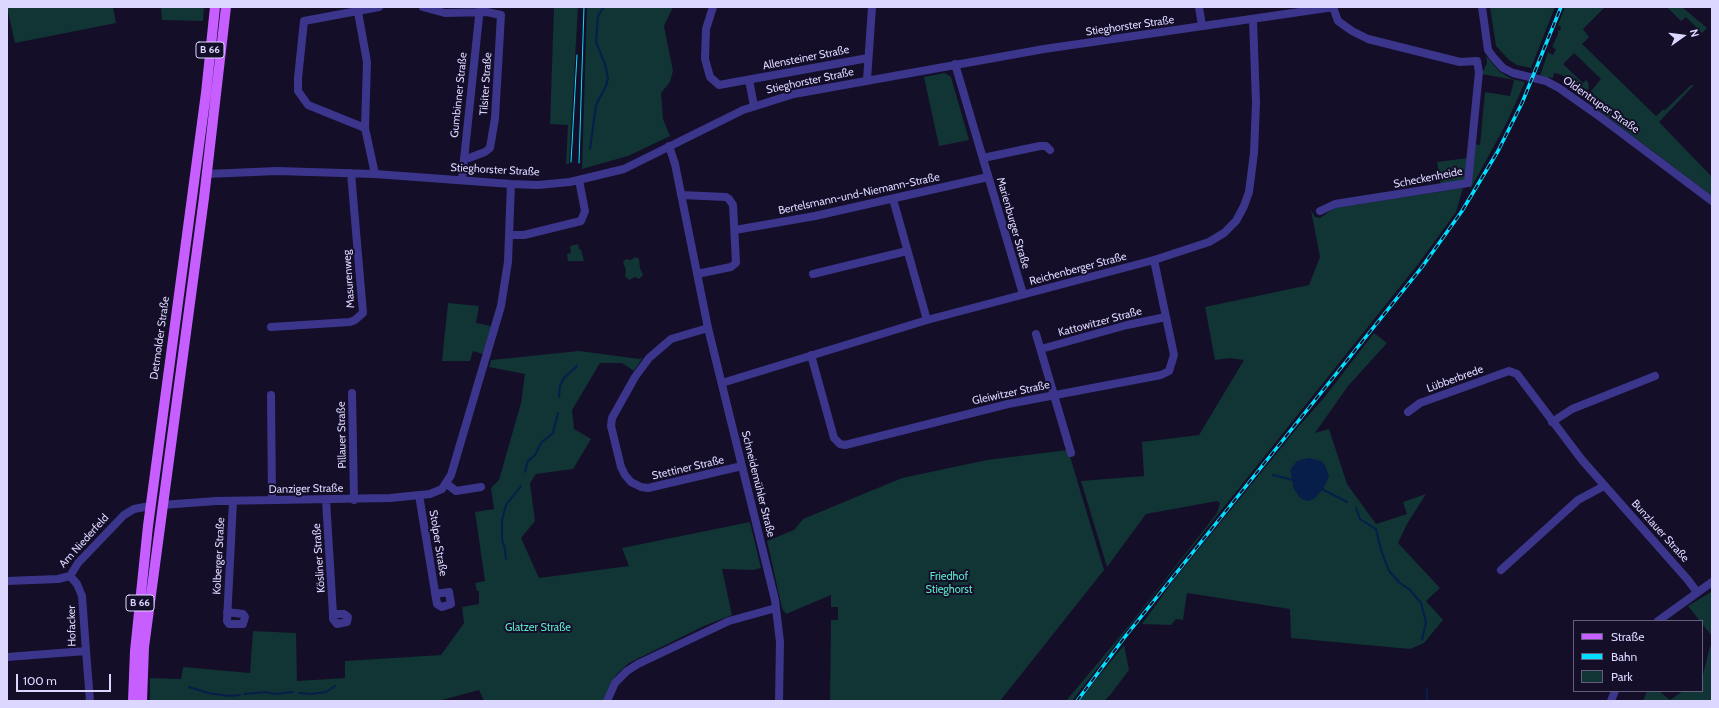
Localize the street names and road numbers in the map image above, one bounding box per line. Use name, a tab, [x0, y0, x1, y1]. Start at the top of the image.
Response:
street label: Stieghorster Straße	[1085, 13, 1175, 39]
road number: B 66	[196, 42, 224, 58]
street label: Allensteiner Straße	[762, 43, 850, 73]
street label: Gumbinner Straße	[448, 52, 470, 138]
street label: Tilsiter Straße	[477, 52, 495, 116]
street label: Stieghorster Straße	[765, 65, 855, 97]
street label: Oldentruper Straße	[1560, 74, 1642, 136]
street label: Stieghorster Straße	[450, 161, 540, 179]
street label: Scheckenheide	[1392, 165, 1464, 191]
street label: Bertelsmann-und-Niemann-Straße	[777, 170, 941, 218]
street label: Marienburger Straße	[994, 176, 1032, 270]
street label: Masurenweg	[340, 249, 358, 309]
street label: Reichenberger Straße	[1028, 250, 1128, 288]
street label: Detmolder Straße	[148, 296, 172, 380]
street label: Kattowitzer Straße	[1057, 304, 1143, 340]
street label: Lübberbrede	[1425, 363, 1485, 395]
street label: Gleiwitzer Straße	[971, 378, 1051, 408]
street label: Pillauer Straße	[335, 401, 349, 469]
street label: Schneidemühler Straße	[738, 429, 778, 539]
street label: Stettiner Straße	[651, 453, 725, 483]
street label: Danziger Straße	[269, 482, 343, 496]
street label: Bunzlauer Straße	[1629, 497, 1691, 565]
street label: Stolper Straße	[426, 509, 450, 577]
street label: Am Niederfeld	[57, 511, 111, 571]
street label: Kolberger Straße	[210, 517, 228, 595]
street label: Kösliner Straße	[310, 523, 328, 593]
road number: B 66	[126, 595, 154, 611]
street label: Hofacker	[65, 605, 79, 647]

